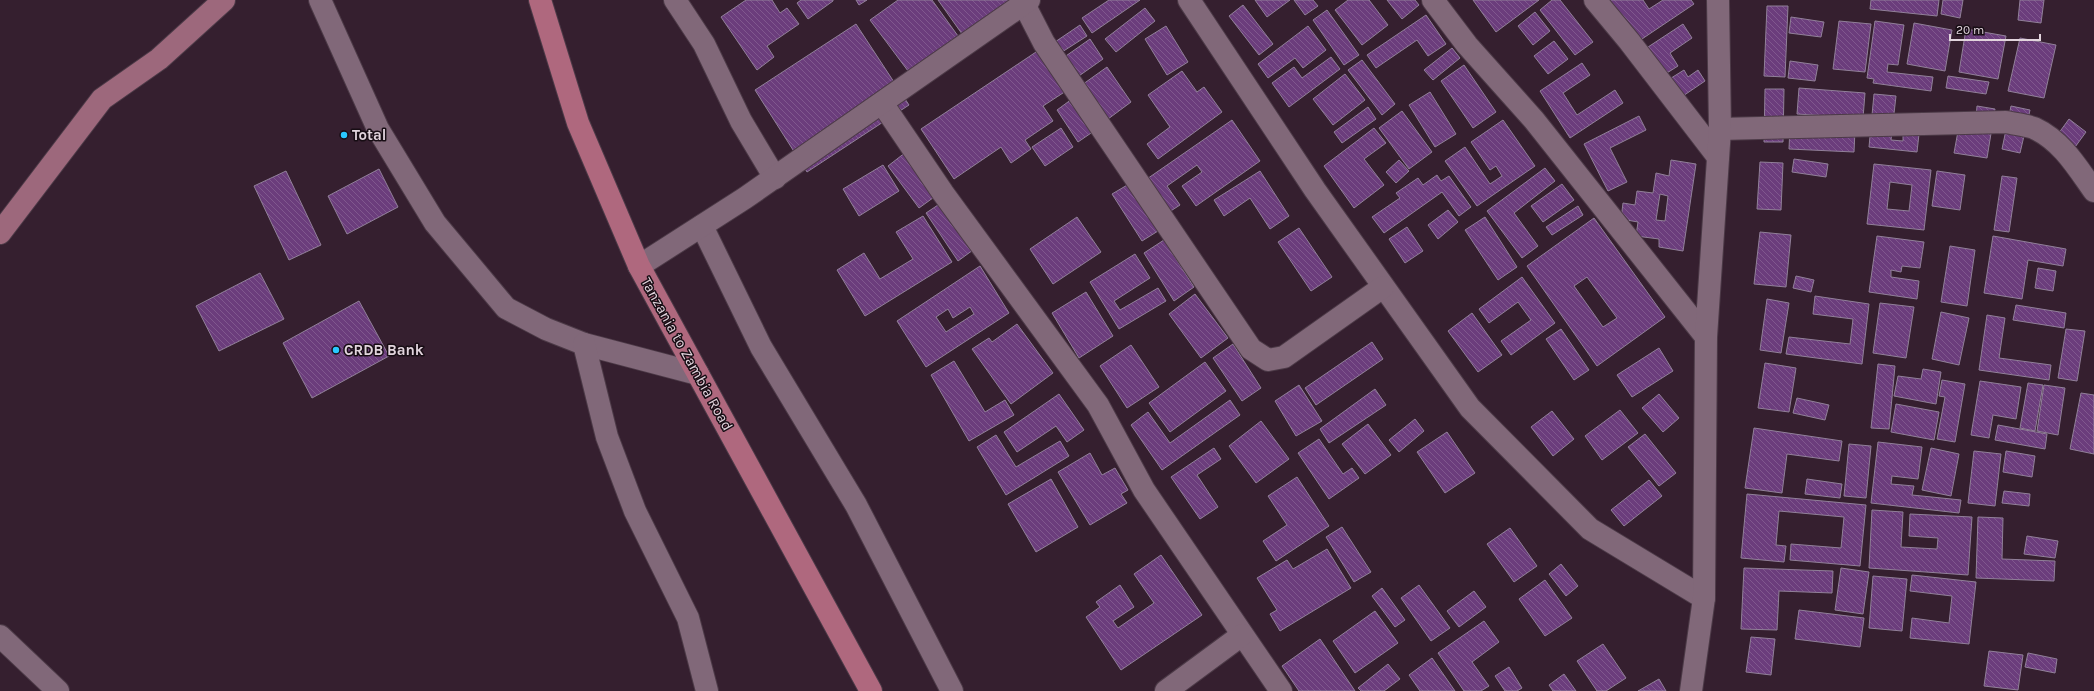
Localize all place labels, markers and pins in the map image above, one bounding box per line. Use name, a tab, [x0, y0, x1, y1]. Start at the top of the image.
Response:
place label: Total	[352, 126, 386, 144]
marker: Total	[339, 130, 349, 140]
place label: CRDB Bank	[344, 341, 424, 359]
marker: CRDB Bank	[331, 345, 341, 355]

